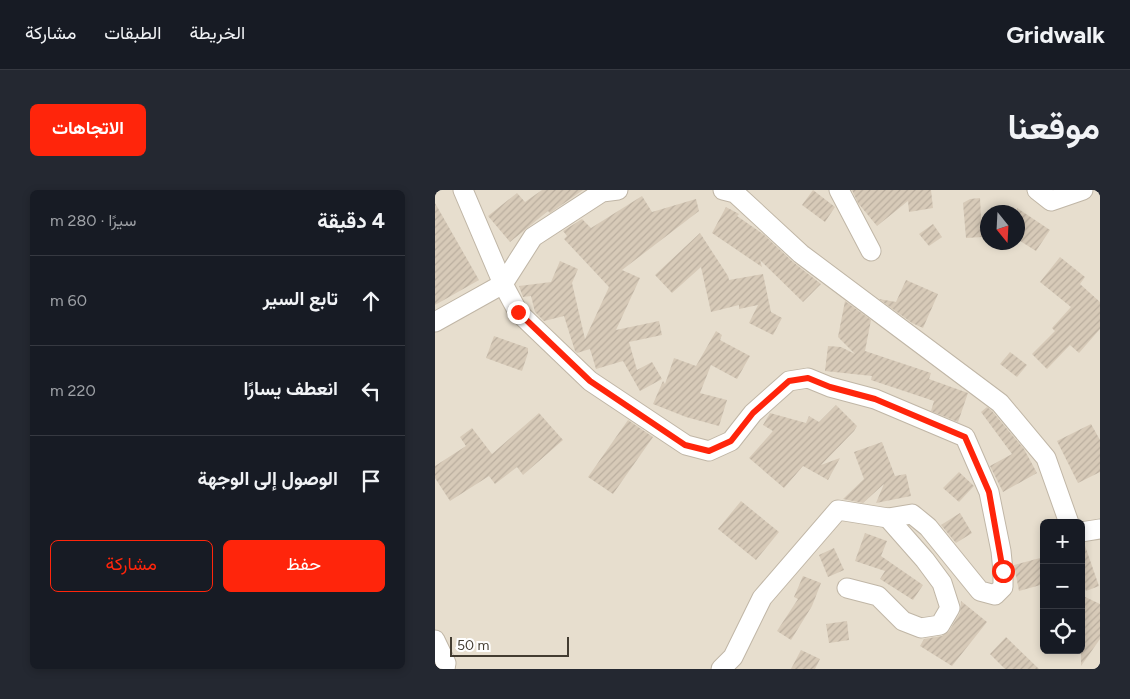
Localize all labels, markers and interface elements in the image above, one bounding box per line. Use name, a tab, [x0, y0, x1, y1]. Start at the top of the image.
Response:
text: Gridwalk	[1006, 20, 1105, 49]
text: مشاركة	[25, 22, 76, 44]
text: الطبقات	[104, 22, 161, 44]
text: الخريطة	[189, 22, 245, 44]
button: الاتجاهات	[30, 104, 146, 156]
text: موقعنا	[1007, 106, 1100, 148]
north arrow	[980, 205, 1025, 250]
text: 4 دقيقة	[317, 208, 385, 233]
text: سيرًا · 280 m	[50, 211, 136, 230]
text: تابع السير	[263, 287, 338, 310]
icon: ahead	[357, 287, 385, 315]
text: 60 m	[50, 291, 87, 310]
route end	[507, 301, 530, 324]
text: انعطف يسارًا	[244, 377, 338, 400]
icon: left	[357, 377, 385, 405]
text: 220 m	[50, 381, 96, 400]
text: الوصول إلى الوجهة	[198, 467, 338, 490]
icon: arrive	[357, 467, 385, 495]
map controls	[1040, 519, 1085, 654]
button: +	[1040, 519, 1085, 564]
button: مشاركة	[50, 540, 213, 592]
button: حفظ	[223, 540, 385, 592]
route start	[992, 560, 1015, 583]
button: −	[1040, 564, 1085, 609]
button: locate	[1040, 609, 1085, 654]
scale bar	[450, 634, 569, 657]
text: 50 m	[457, 637, 489, 654]

